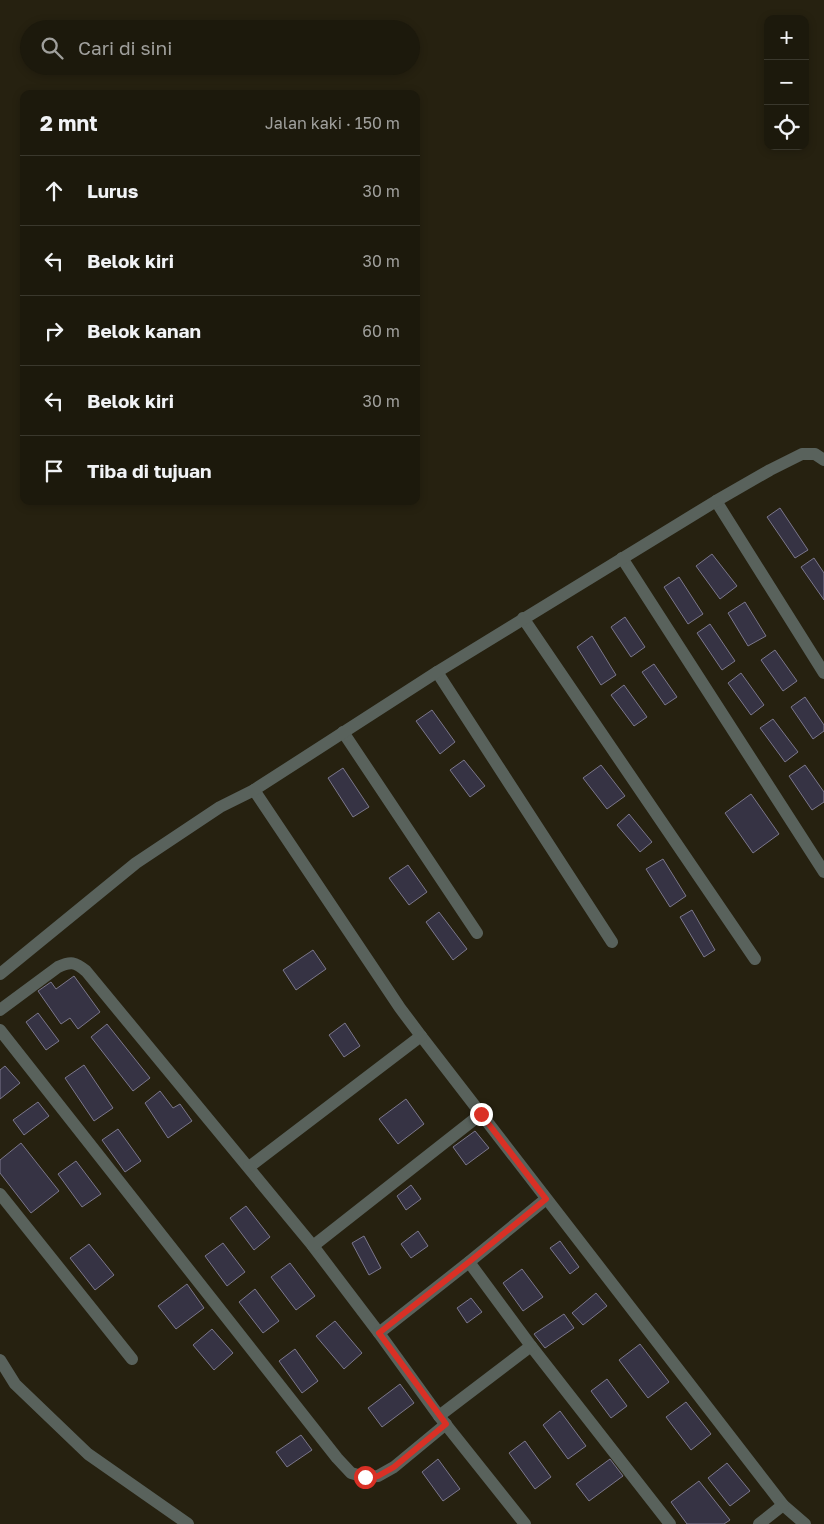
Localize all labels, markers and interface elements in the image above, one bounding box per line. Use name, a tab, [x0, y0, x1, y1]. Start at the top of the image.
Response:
map controls	[764, 15, 809, 150]
button: +	[764, 15, 809, 60]
search box	[20, 20, 420, 75]
icon: search	[38, 34, 66, 62]
text: Cari di sini	[78, 36, 172, 59]
button: −	[764, 60, 809, 105]
button: locate	[764, 105, 809, 150]
text: 2 mnt	[40, 110, 98, 136]
text: Jalan kaki · 150 m	[265, 113, 400, 133]
icon: ahead	[40, 177, 68, 205]
text: Lurus	[87, 179, 138, 202]
text: 30 m	[363, 181, 400, 201]
icon: left	[40, 247, 68, 275]
text: Belok kiri	[87, 249, 174, 272]
text: 30 m	[363, 251, 400, 271]
icon: right	[40, 317, 68, 345]
text: Belok kanan	[87, 319, 201, 342]
text: 60 m	[362, 321, 400, 341]
icon: left	[40, 387, 68, 415]
text: Belok kiri	[87, 389, 174, 412]
text: 30 m	[363, 391, 400, 411]
icon: arrive	[40, 457, 68, 485]
text: Tiba di tujuan	[87, 459, 212, 482]
route end	[470, 1103, 493, 1126]
route start	[354, 1466, 377, 1489]

